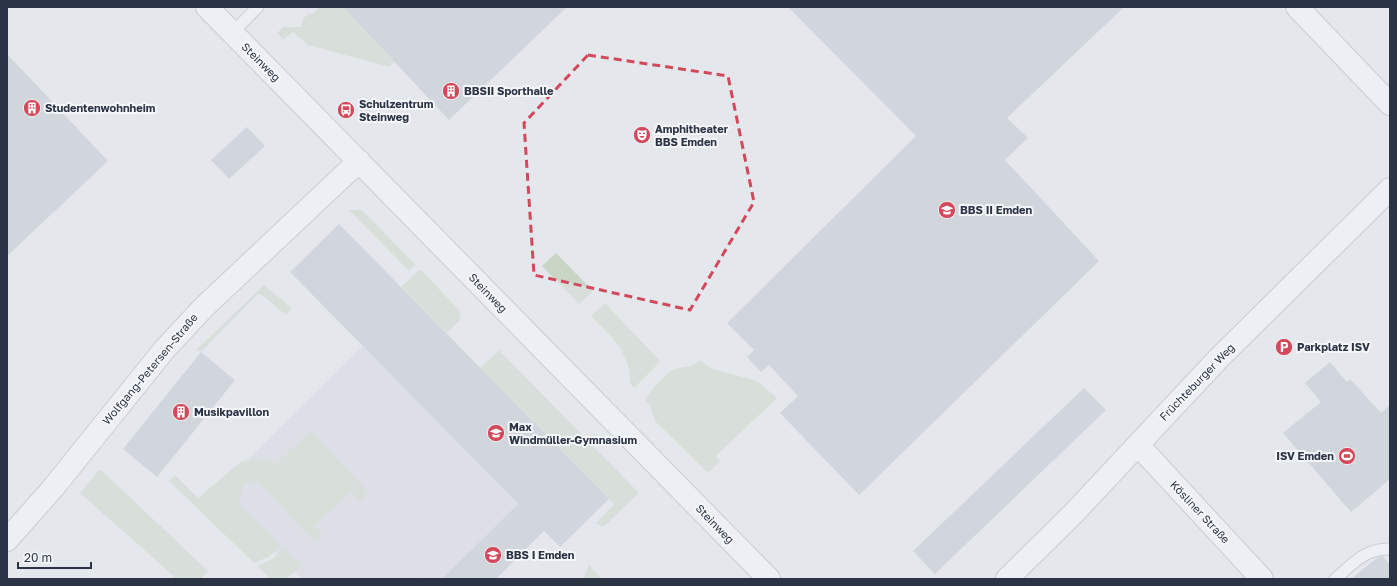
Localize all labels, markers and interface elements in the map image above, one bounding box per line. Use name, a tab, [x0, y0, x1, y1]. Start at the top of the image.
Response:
street label: Steinweg	[239, 40, 283, 84]
building icon: BBSII Sporthalle	[441, 81, 461, 101]
place label: BBSII Sporthalle	[464, 84, 554, 97]
place label: Schulzentrum Steinweg	[359, 97, 434, 123]
building icon: Studentenwohnheim	[22, 98, 42, 118]
bus stop icon: Schulzentrum Steinweg	[336, 100, 356, 120]
place label: Studentenwohnheim	[45, 101, 156, 114]
place label: Amphitheater BBS Emden	[655, 122, 729, 148]
theatre icon: Amphitheater BBS Emden	[632, 125, 652, 145]
school or university icon: BBS II Emden	[937, 200, 957, 220]
place label: BBS II Emden	[960, 203, 1033, 216]
street label: Steinweg	[467, 270, 510, 315]
street label: Wolfgang-Petersen-Straße	[99, 311, 200, 427]
parking icon: Parkplatz ISV	[1274, 337, 1294, 357]
street label: Früchteburger Weg	[1157, 340, 1237, 423]
place label: Parkplatz ISV	[1297, 340, 1370, 353]
building icon: Musikpavillon	[171, 402, 191, 422]
place label: Musikpavillon	[194, 405, 269, 418]
place label: Max Windmüller-Gymnasium	[509, 420, 637, 446]
school or university icon: Max Windmüller-Gymnasium	[486, 423, 506, 443]
sports icon: ISV Emden	[1337, 446, 1357, 466]
place label: ISV Emden	[1276, 449, 1334, 462]
street label: Kösliner Straße	[1168, 478, 1233, 546]
street label: Steinweg	[694, 501, 737, 546]
scale bar	[18, 544, 91, 570]
school or university icon: BBS I Emden	[483, 545, 503, 565]
place label: BBS I Emden	[506, 548, 575, 561]
text: 20 m	[24, 550, 52, 565]

